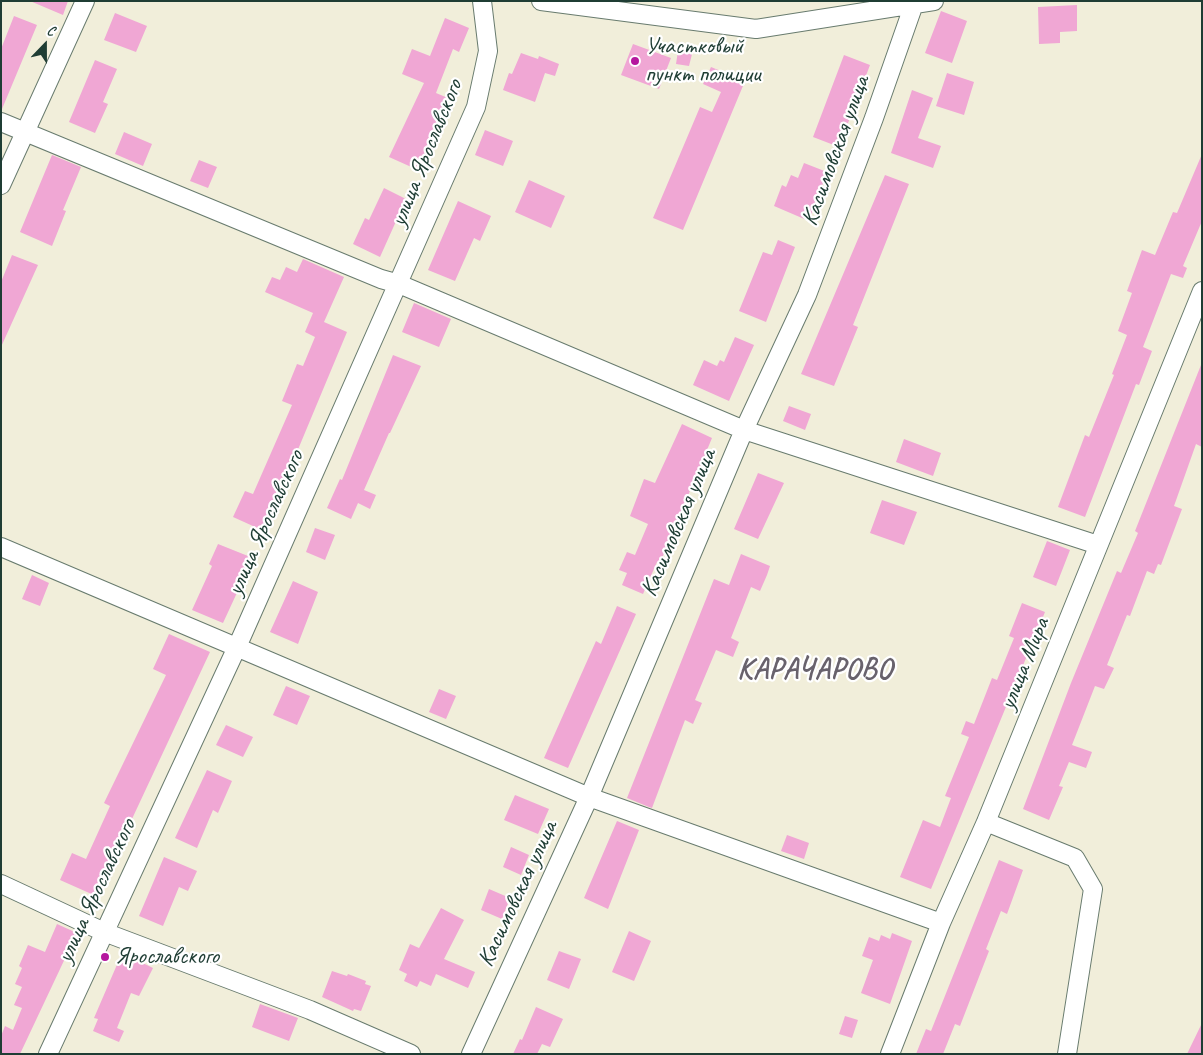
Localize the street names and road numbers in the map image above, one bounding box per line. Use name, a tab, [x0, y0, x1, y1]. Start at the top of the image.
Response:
street label: Касимовская улица	[796, 72, 876, 230]
street label: улица Ярославского	[384, 75, 470, 231]
street label: Касимовская улица	[635, 445, 723, 601]
street label: улица Ярославского	[221, 446, 311, 600]
street label: улица Мира	[994, 614, 1056, 714]
street label: улица Ярославского	[51, 814, 143, 968]
street label: Касимовская улица	[472, 817, 564, 971]

